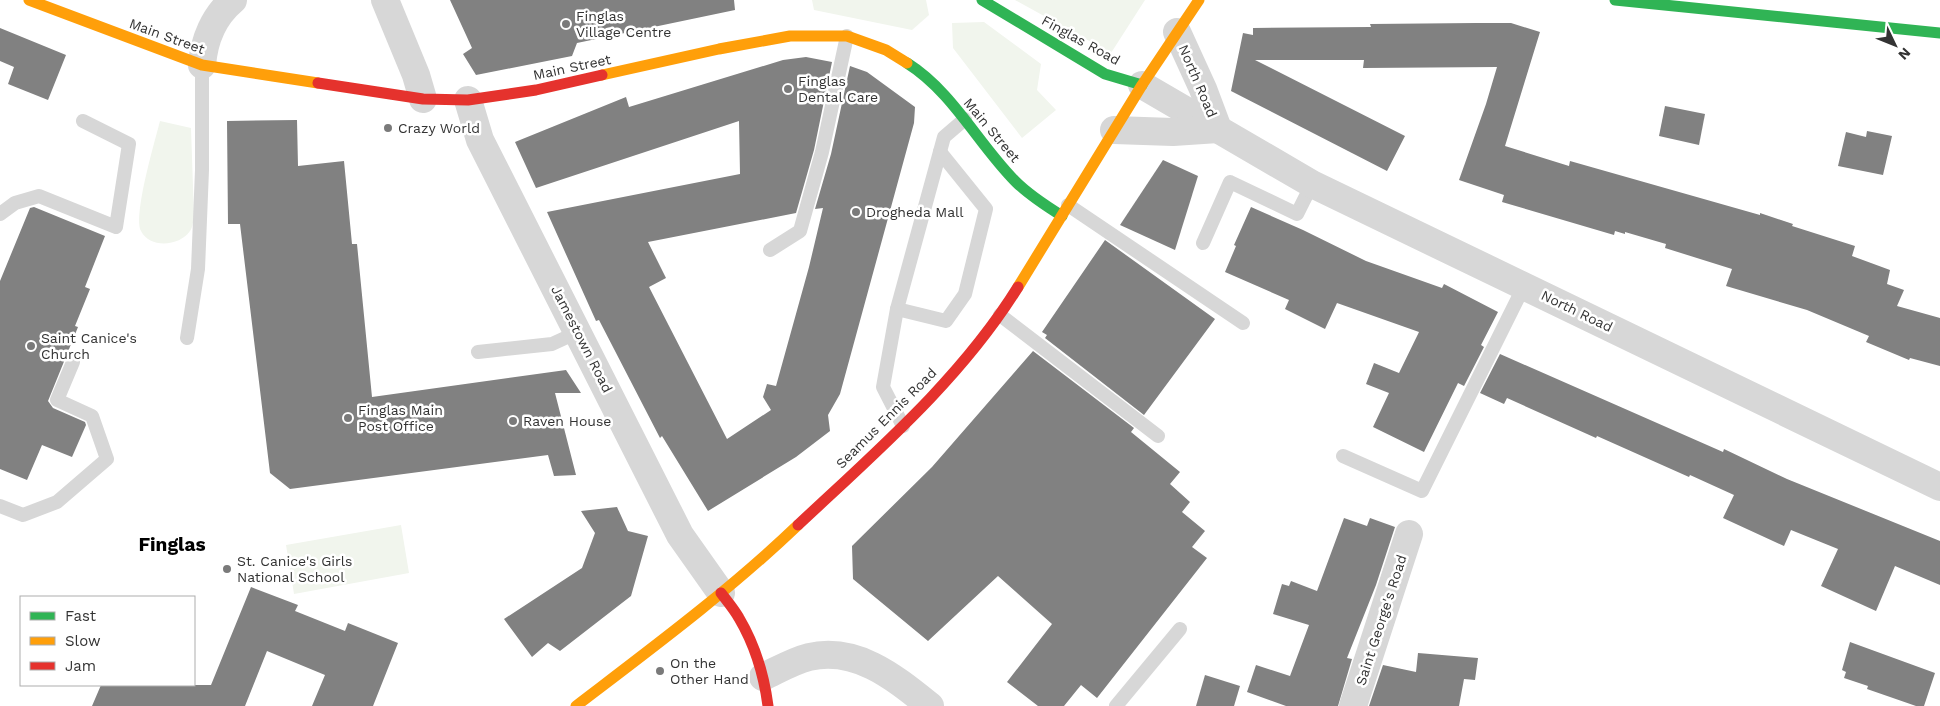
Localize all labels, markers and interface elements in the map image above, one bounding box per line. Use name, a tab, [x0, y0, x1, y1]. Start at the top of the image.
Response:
place label: Finglas Village Centre	[576, 8, 671, 40]
street label: Finglas Road	[1039, 12, 1123, 68]
street label: Main Street	[127, 15, 207, 57]
marker: Finglas Village Centre	[560, 18, 572, 30]
north arrow	[1870, 20, 1920, 70]
street label: North Road	[1176, 42, 1220, 120]
text: N	[1895, 45, 1914, 63]
street label: Main Street	[532, 51, 612, 83]
place label: Finglas Dental Care	[798, 73, 878, 105]
marker: Finglas Dental Care	[782, 83, 794, 95]
street label: Main Street	[960, 95, 1024, 166]
place label: Crazy World	[398, 120, 480, 136]
marker: Crazy World	[382, 122, 394, 134]
place label: Drogheda Mall	[866, 204, 964, 220]
marker: Drogheda Mall	[850, 206, 862, 218]
street label: Jamestown Road	[548, 283, 616, 395]
street label: North Road	[1539, 287, 1615, 335]
place label: Saint Canice's Church	[41, 330, 137, 362]
marker: Saint Canice's Church	[25, 340, 37, 352]
street label: Seamus Ennis Road	[832, 364, 940, 472]
place label: Finglas Main Post Office	[358, 402, 443, 434]
marker: Finglas Main Post Office	[342, 412, 354, 424]
place label: Raven House	[523, 413, 611, 429]
marker: Raven House	[507, 415, 519, 427]
district label: Finglas	[138, 533, 206, 556]
place label: St. Canice's Girls National School	[237, 553, 352, 585]
street label: Saint George's Road	[1352, 553, 1410, 687]
marker: St. Canice's Girls National School	[221, 563, 233, 575]
legend	[20, 596, 195, 686]
text: Fast	[65, 607, 97, 625]
text: Slow	[65, 632, 101, 650]
place label: On the Other Hand	[670, 655, 749, 687]
text: Jam	[65, 657, 96, 675]
marker: On the Other Hand	[654, 665, 666, 677]

